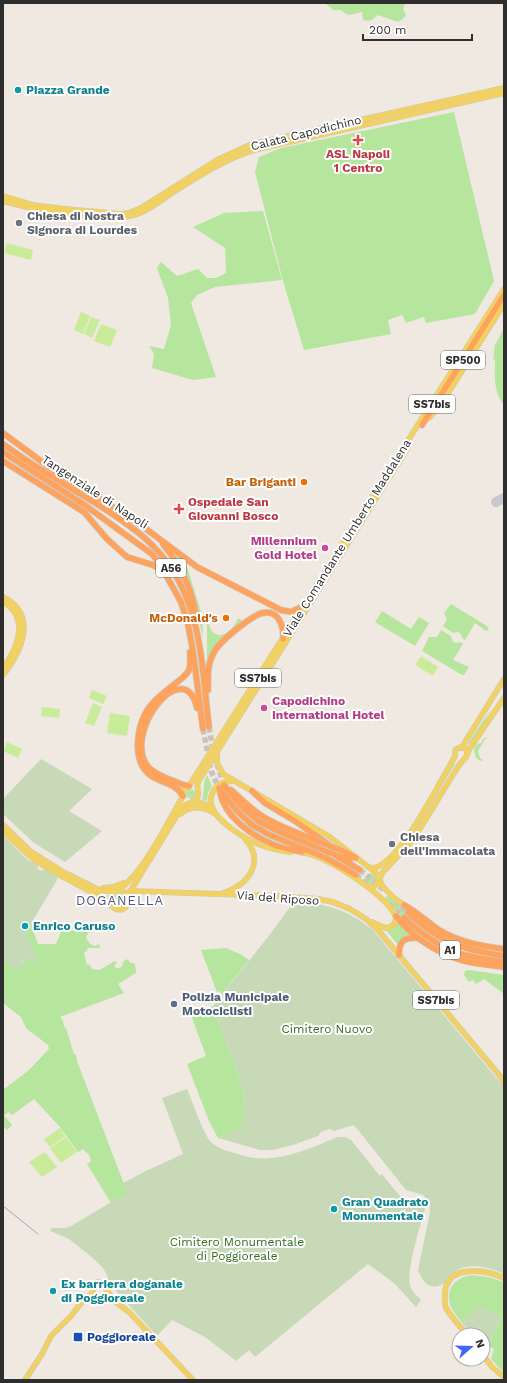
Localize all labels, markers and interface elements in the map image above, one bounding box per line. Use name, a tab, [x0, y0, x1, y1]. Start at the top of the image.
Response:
scale bar	[363, 16, 472, 42]
text: 200 m	[369, 23, 406, 37]
place label: Piazza Grande	[26, 83, 110, 97]
marker: Piazza Grande	[13, 85, 23, 95]
street label: Calata Capodichino	[249, 112, 363, 154]
marker: ASL Napoli 1 Centro	[352, 134, 364, 146]
place label: ASL Napoli 1 Centro	[326, 147, 390, 175]
place label: Chiesa di Nostra Signora di Lourdes	[27, 209, 138, 237]
marker: Chiesa di Nostra Signora di Lourdes	[14, 218, 24, 228]
road number: SP500	[441, 351, 485, 369]
road number: SS7bis	[409, 395, 455, 413]
street label: Viale Comandante Umberto Maddalena	[280, 437, 414, 639]
street label: Tangenziale di Napoli	[39, 452, 151, 532]
place label: Bar Briganti	[226, 475, 296, 489]
marker: Bar Briganti	[299, 477, 309, 487]
place label: Ospedale San Giovanni Bosco	[188, 495, 278, 523]
marker: Ospedale San Giovanni Bosco	[173, 503, 185, 515]
place label: Millennium Gold Hotel	[251, 534, 317, 562]
marker: Millennium Gold Hotel	[320, 543, 330, 553]
road number: A56	[156, 559, 186, 577]
place label: McDonald's	[149, 611, 219, 625]
marker: McDonald's	[221, 613, 231, 623]
road number: SS7bis	[235, 669, 281, 687]
place label: Capodichino International Hotel	[272, 694, 384, 722]
marker: Capodichino International Hotel	[259, 703, 269, 713]
place label: Chiesa dell'Immacolata	[400, 830, 495, 858]
marker: Chiesa dell'Immacolata	[387, 839, 397, 849]
street label: Via del Riposo	[236, 888, 320, 908]
district label: DOGANELLA	[76, 893, 164, 908]
place label: Enrico Caruso	[33, 919, 115, 933]
marker: Enrico Caruso	[20, 921, 30, 931]
road number: A1	[440, 941, 460, 959]
place label: Polizia Municipale Motociclisti	[182, 990, 289, 1018]
road number: SS7bis	[413, 991, 459, 1009]
marker: Polizia Municipale Motociclisti	[169, 999, 179, 1009]
park label: Cimitero Nuovo	[282, 1022, 372, 1036]
place label: Gran Quadrato Monumentale	[342, 1195, 429, 1223]
marker: Gran Quadrato Monumentale	[329, 1204, 339, 1214]
park label: Cimitero Monumentale di Poggioreale	[170, 1235, 304, 1263]
place label: Ex barriera doganale di Poggioreale	[61, 1277, 183, 1305]
marker: Ex barriera doganale di Poggioreale	[48, 1286, 58, 1296]
north arrow	[451, 1327, 491, 1367]
place label: Poggioreale	[87, 1330, 156, 1344]
marker: Poggioreale	[72, 1331, 84, 1343]
text: N	[472, 1338, 487, 1350]

